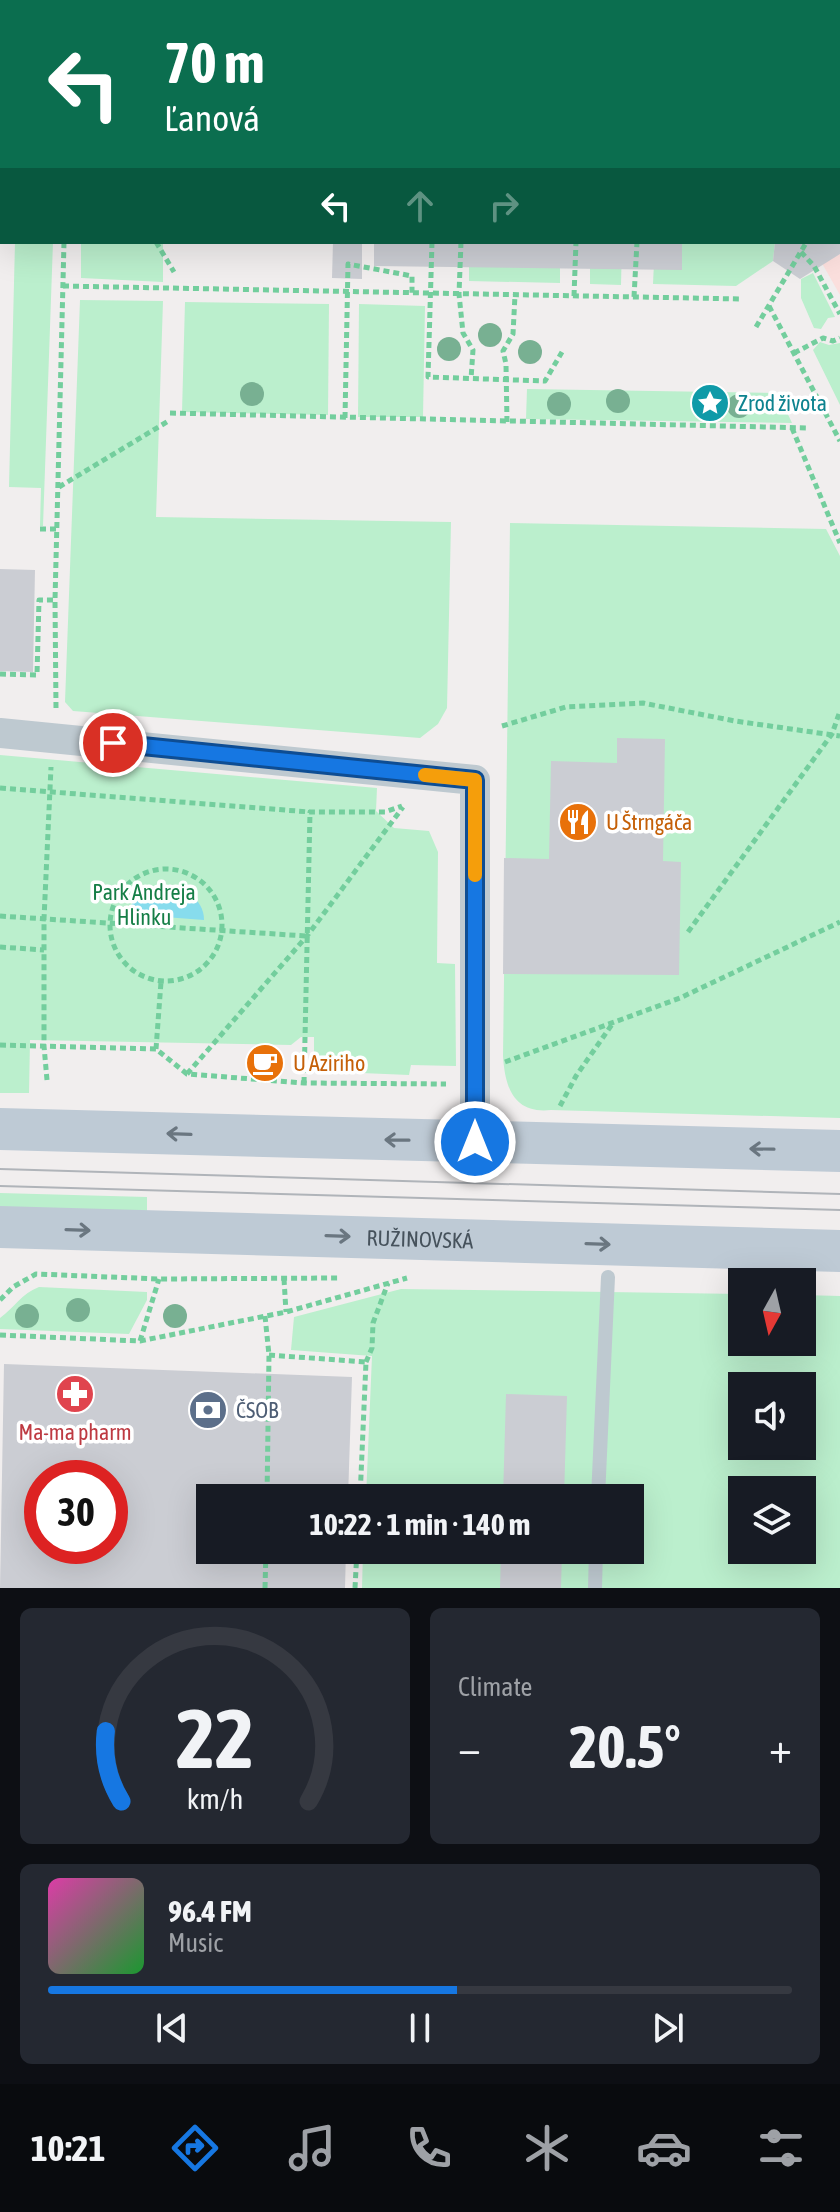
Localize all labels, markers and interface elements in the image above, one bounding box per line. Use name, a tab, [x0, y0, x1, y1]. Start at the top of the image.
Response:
text: 70 m	[164, 31, 265, 95]
icon: left	[32, 32, 136, 136]
text: Ľanová	[164, 97, 260, 139]
icon: left	[314, 184, 358, 228]
icon: ahead	[398, 184, 442, 228]
icon: right	[482, 184, 526, 228]
place icon: Zrod života	[689, 382, 731, 424]
place label: Zrod života	[738, 390, 827, 416]
pin	[79, 709, 147, 777]
icon: arrive	[91, 721, 135, 765]
restaurant icon: U Štrngáča	[557, 801, 599, 843]
place label: U Štrngáča	[606, 809, 692, 835]
park label: Park Andreja Hlinku	[92, 879, 196, 930]
cafe icon: U Aziriho	[244, 1042, 286, 1084]
place label: U Aziriho	[293, 1050, 365, 1076]
position arrow	[433, 1100, 517, 1184]
one-way arrow	[166, 1127, 193, 1142]
one-way arrow	[384, 1133, 411, 1148]
one-way arrow	[749, 1142, 776, 1157]
one-way arrow	[64, 1222, 91, 1237]
street label: RUŽINOVSKÁ	[366, 1224, 474, 1254]
one-way arrow	[324, 1229, 351, 1244]
one-way arrow	[584, 1237, 611, 1252]
north arrow	[728, 1268, 816, 1356]
map controls	[728, 1268, 816, 1564]
button: sound	[728, 1372, 816, 1460]
pharmacy icon: Ma-ma pharm	[54, 1373, 96, 1415]
bank icon: ČSOB	[187, 1389, 229, 1431]
place label: ČSOB	[236, 1397, 279, 1423]
place label: Ma-ma pharm	[18, 1419, 132, 1445]
speed limit sign: 30	[24, 1460, 128, 1564]
button: layers	[728, 1476, 816, 1564]
text: 10:22 · 1 min · 140 m	[310, 1507, 530, 1541]
text: Climate	[458, 1672, 532, 1702]
text: 22	[176, 1690, 254, 1786]
text: 20.5°	[569, 1712, 681, 1781]
text: −	[458, 1722, 481, 1772]
text: +	[769, 1722, 792, 1772]
text: km/h	[187, 1782, 243, 1815]
text: 96.4 FM	[168, 1894, 252, 1928]
text: Music	[168, 1928, 223, 1958]
icon: previous	[150, 2006, 194, 2050]
icon: pause	[398, 2006, 442, 2050]
icon: next	[646, 2006, 690, 2050]
icon: directions	[167, 2120, 223, 2176]
icon: music	[284, 2120, 340, 2176]
icon: phone	[401, 2120, 457, 2176]
icon: climate	[519, 2120, 575, 2176]
icon: car	[636, 2120, 692, 2176]
icon: filters	[753, 2120, 809, 2176]
text: 10:21	[31, 2127, 105, 2169]

